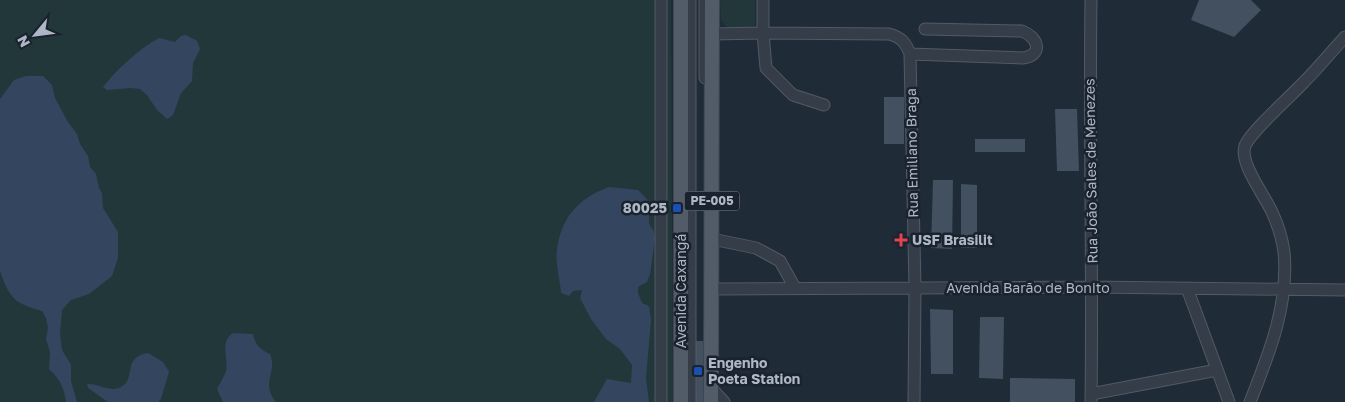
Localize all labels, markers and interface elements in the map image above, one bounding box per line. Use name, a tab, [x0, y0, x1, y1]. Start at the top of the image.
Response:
north arrow	[10, 10, 60, 60]
text: N	[13, 33, 33, 50]
street label: Rua João Sales de Menezes	[1080, 78, 1101, 264]
street label: Rua Emiliano Braga	[902, 88, 921, 218]
road number: PE-005	[684, 192, 740, 210]
place label: 80025	[623, 199, 667, 216]
marker: 80025	[671, 202, 683, 214]
place label: USF Brasilit	[912, 231, 993, 248]
marker: USF Brasilit	[894, 233, 908, 247]
street label: Avenida Caxangá	[672, 234, 689, 348]
street label: Avenida Barão de Bonito	[946, 279, 1110, 296]
place label: Engenho Poeta Station	[708, 354, 800, 387]
marker: Engenho Poeta Station	[692, 365, 704, 377]

